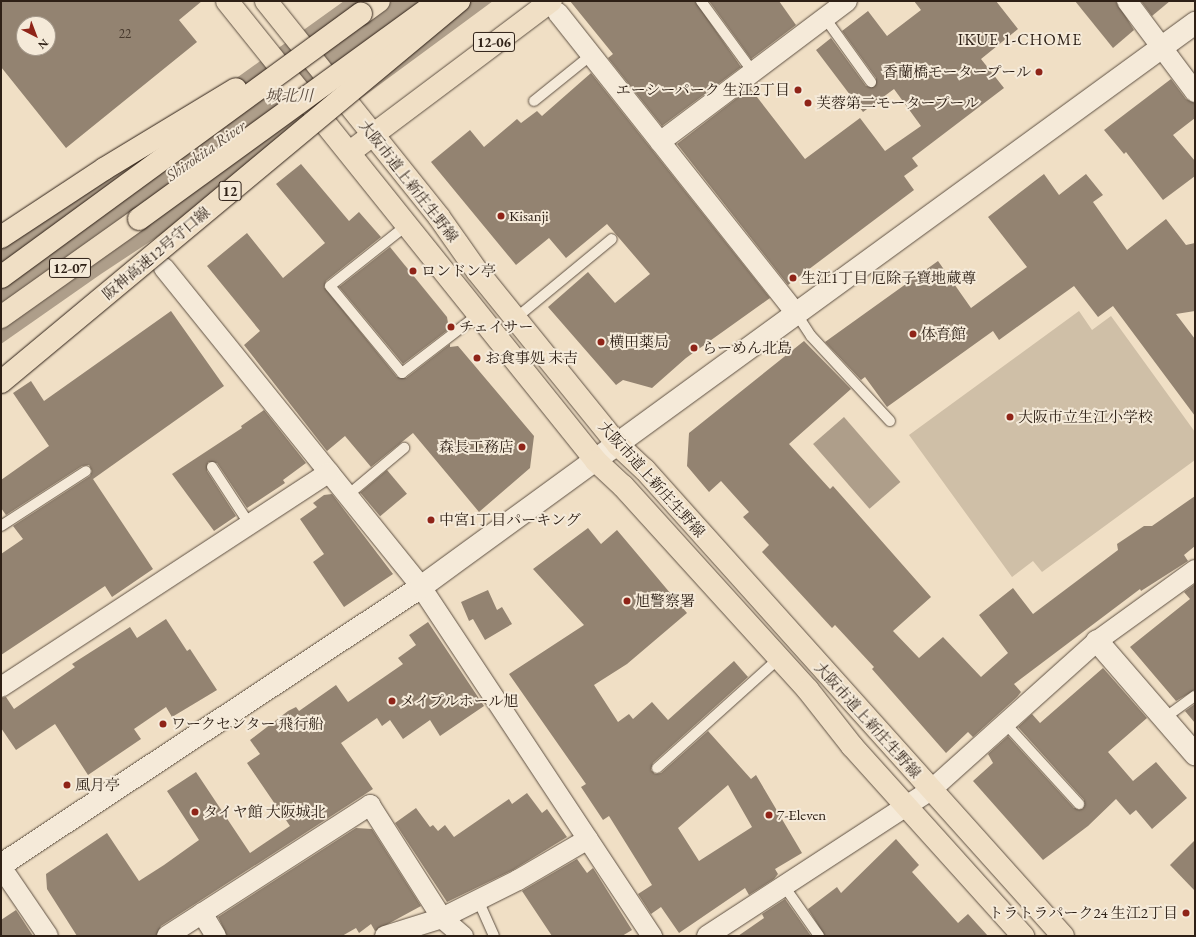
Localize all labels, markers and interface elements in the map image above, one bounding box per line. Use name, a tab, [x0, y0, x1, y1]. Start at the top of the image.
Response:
north arrow	[16, 16, 56, 56]
house number: 22	[119, 26, 131, 42]
road number: 12-06	[472, 30, 516, 54]
district label: IKUE 1-CHOME	[958, 30, 1082, 50]
text: N	[35, 36, 51, 52]
place label: 香蘭橋モータープール	[882, 63, 1031, 81]
marker: 香蘭橋モータープール	[1034, 67, 1044, 77]
place label: エーシーパーク 生江2丁目	[615, 81, 790, 99]
marker: エーシーパーク 生江2丁目	[793, 85, 803, 95]
water label: 城北川	[265, 86, 313, 106]
place label: 芙蓉第二モータープール	[816, 94, 980, 112]
marker: 芙蓉第二モータープール	[803, 98, 813, 108]
water label: Shirokita River	[162, 116, 250, 186]
street label: 大阪市道上新庄生野線	[356, 116, 462, 246]
road number: 12	[218, 179, 242, 203]
street label: 阪神高速12号守口線	[99, 203, 213, 303]
place label: Kisanji	[509, 207, 549, 225]
marker: Kisanji	[496, 211, 506, 221]
road number: 12-07	[48, 256, 92, 280]
place label: ロンドン亭	[421, 262, 496, 280]
marker: ロンドン亭	[408, 266, 418, 276]
place label: 生江1丁目 厄除子寶地蔵尊	[801, 269, 976, 287]
marker: 生江1丁目 厄除子寶地蔵尊	[788, 273, 798, 283]
place label: チェイサー	[459, 318, 534, 336]
marker: チェイサー	[446, 322, 456, 332]
place label: 体育館	[921, 325, 966, 343]
marker: 体育館	[908, 329, 918, 339]
place label: 横田薬局	[609, 333, 669, 351]
marker: 横田薬局	[596, 337, 606, 347]
place label: らーめん北島	[702, 339, 792, 357]
marker: らーめん北島	[689, 343, 699, 353]
place label: お食事処 末吉	[485, 349, 578, 367]
marker: お食事処 末吉	[472, 353, 482, 363]
place label: 大阪市立生江小学校	[1018, 408, 1153, 426]
marker: 大阪市立生江小学校	[1005, 412, 1015, 422]
street label: 大阪市道上新庄生野線	[595, 417, 709, 541]
place label: 森長工務店	[439, 438, 514, 456]
marker: 森長工務店	[517, 442, 527, 452]
place label: 中宮1丁目パーキング	[439, 511, 581, 529]
marker: 中宮1丁目パーキング	[426, 515, 436, 525]
place label: 旭警察署	[635, 592, 695, 610]
marker: 旭警察署	[622, 596, 632, 606]
street label: 大阪市道上新庄生野線	[811, 658, 925, 782]
place label: メイプルホール旭	[400, 692, 520, 710]
marker: メイプルホール旭	[387, 696, 397, 706]
place label: ワークセンター 飛行船	[171, 715, 324, 733]
marker: ワークセンター 飛行船	[158, 719, 168, 729]
place label: 風月亭	[75, 776, 120, 794]
marker: 風月亭	[62, 780, 72, 790]
place label: タイヤ館 大阪城北	[203, 803, 326, 821]
place label: 7-Eleven	[777, 806, 826, 824]
marker: タイヤ館 大阪城北	[190, 807, 200, 817]
marker: 7-Eleven	[764, 810, 774, 820]
place label: トラトラパーク24 生江2丁目	[988, 904, 1178, 922]
marker: トラトラパーク24 生江2丁目	[1181, 908, 1191, 918]

